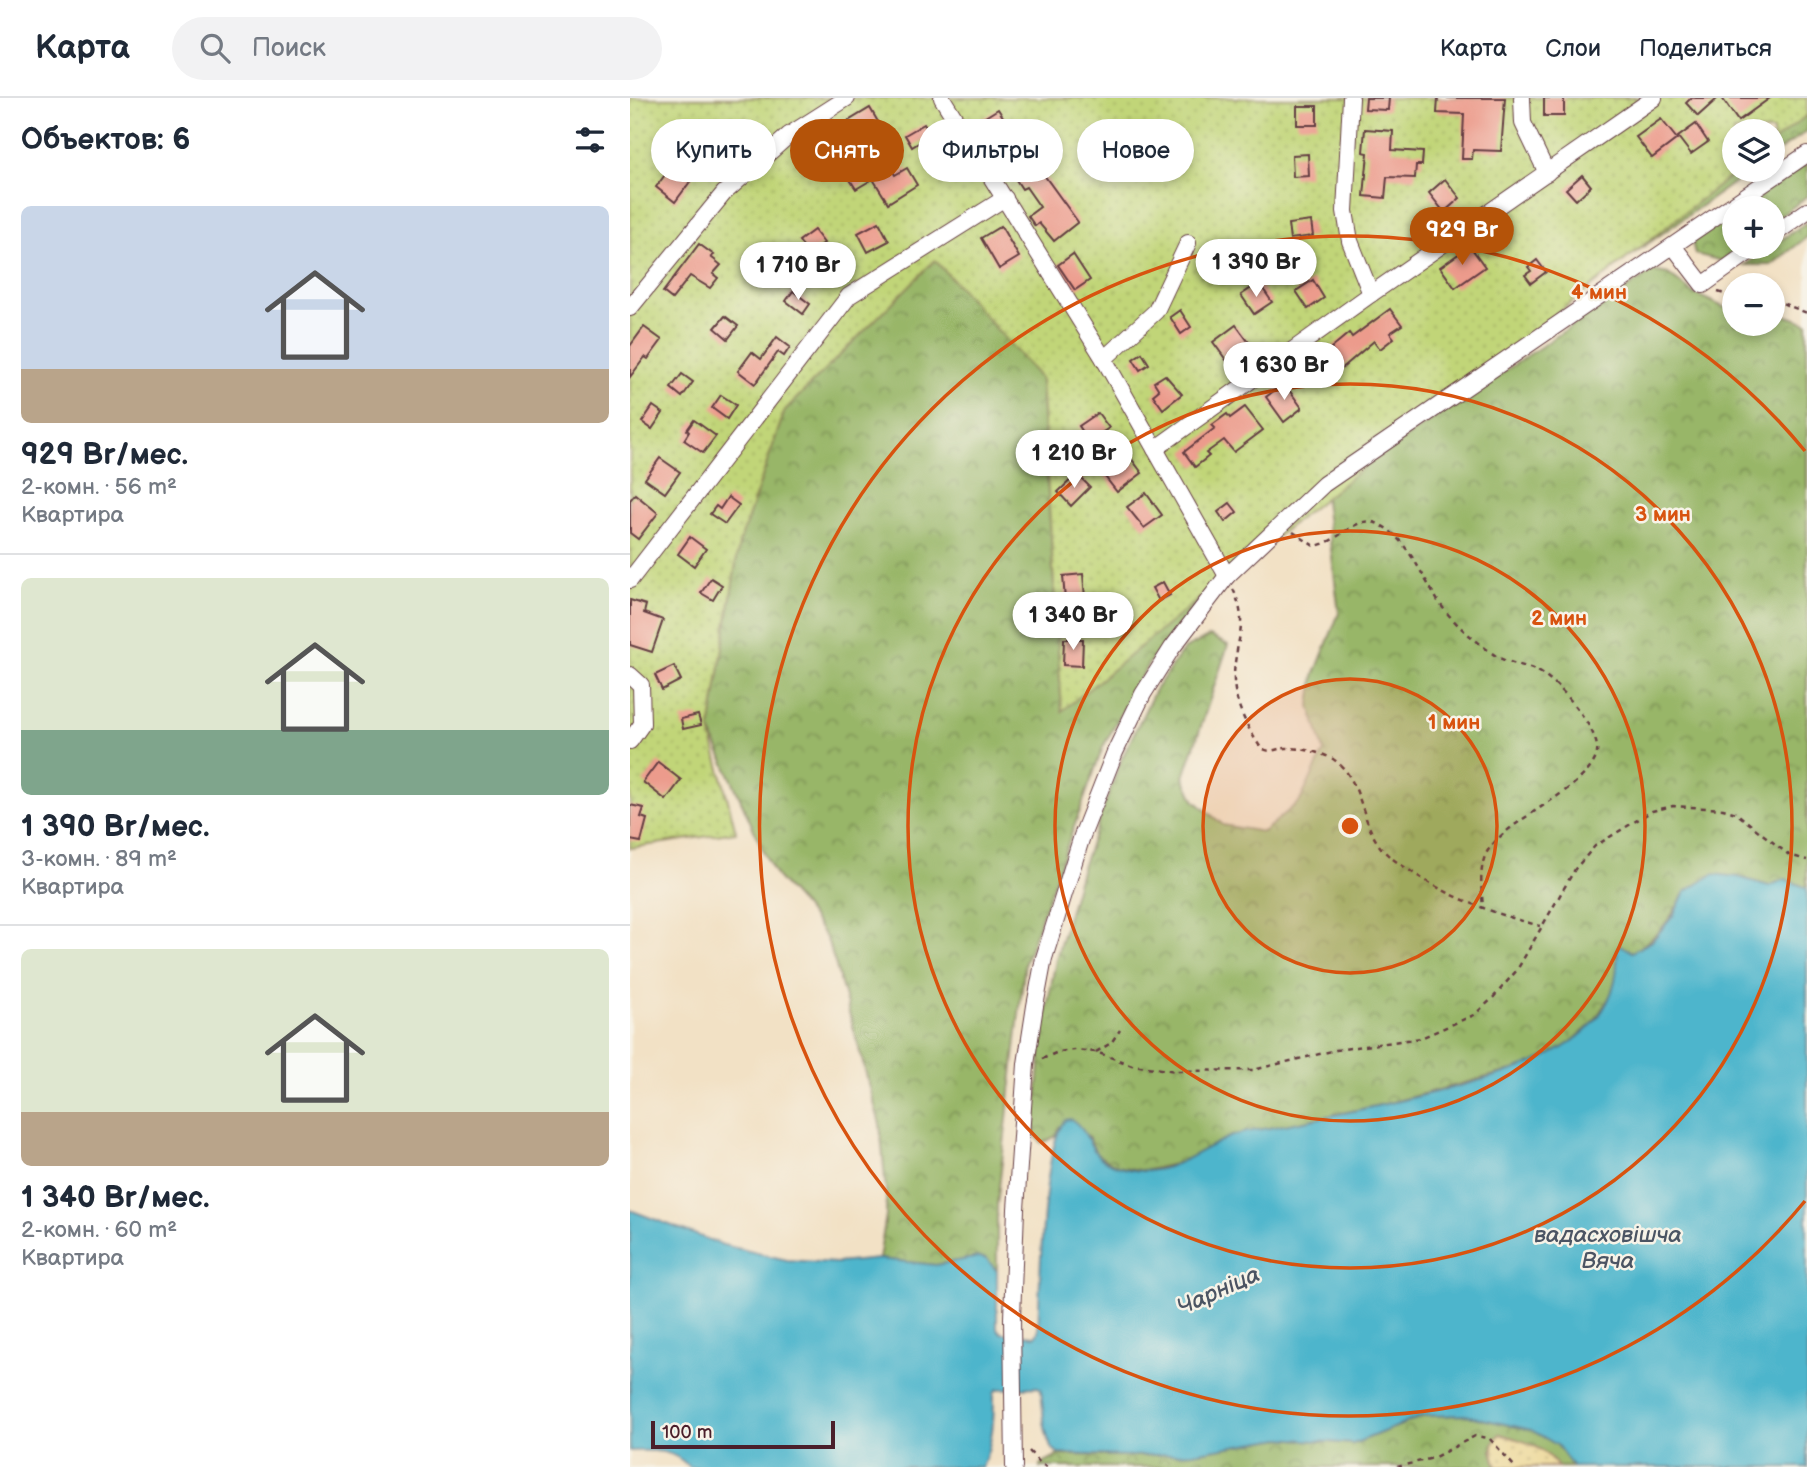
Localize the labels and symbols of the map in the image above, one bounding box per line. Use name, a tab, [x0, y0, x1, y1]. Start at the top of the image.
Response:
pin: 929 Br	[1405, 208, 1519, 267]
pin: 1 390 Br	[1184, 240, 1328, 299]
pin: 1 710 Br	[726, 242, 870, 302]
text: 4 мин	[1571, 280, 1627, 305]
pin: 1 630 Br	[1212, 342, 1356, 402]
pin: 1 210 Br	[1002, 430, 1146, 490]
text: 3 мин	[1635, 502, 1691, 527]
pin: 1 340 Br	[1001, 592, 1145, 652]
text: 2 мин	[1531, 606, 1587, 631]
text: 1 мин	[1428, 710, 1480, 735]
centre of rings	[1338, 814, 1362, 838]
water label: вадасховішча Вяча	[1534, 1221, 1682, 1275]
water label: Чарніца	[1173, 1260, 1264, 1322]
scale bar	[651, 1418, 835, 1450]

